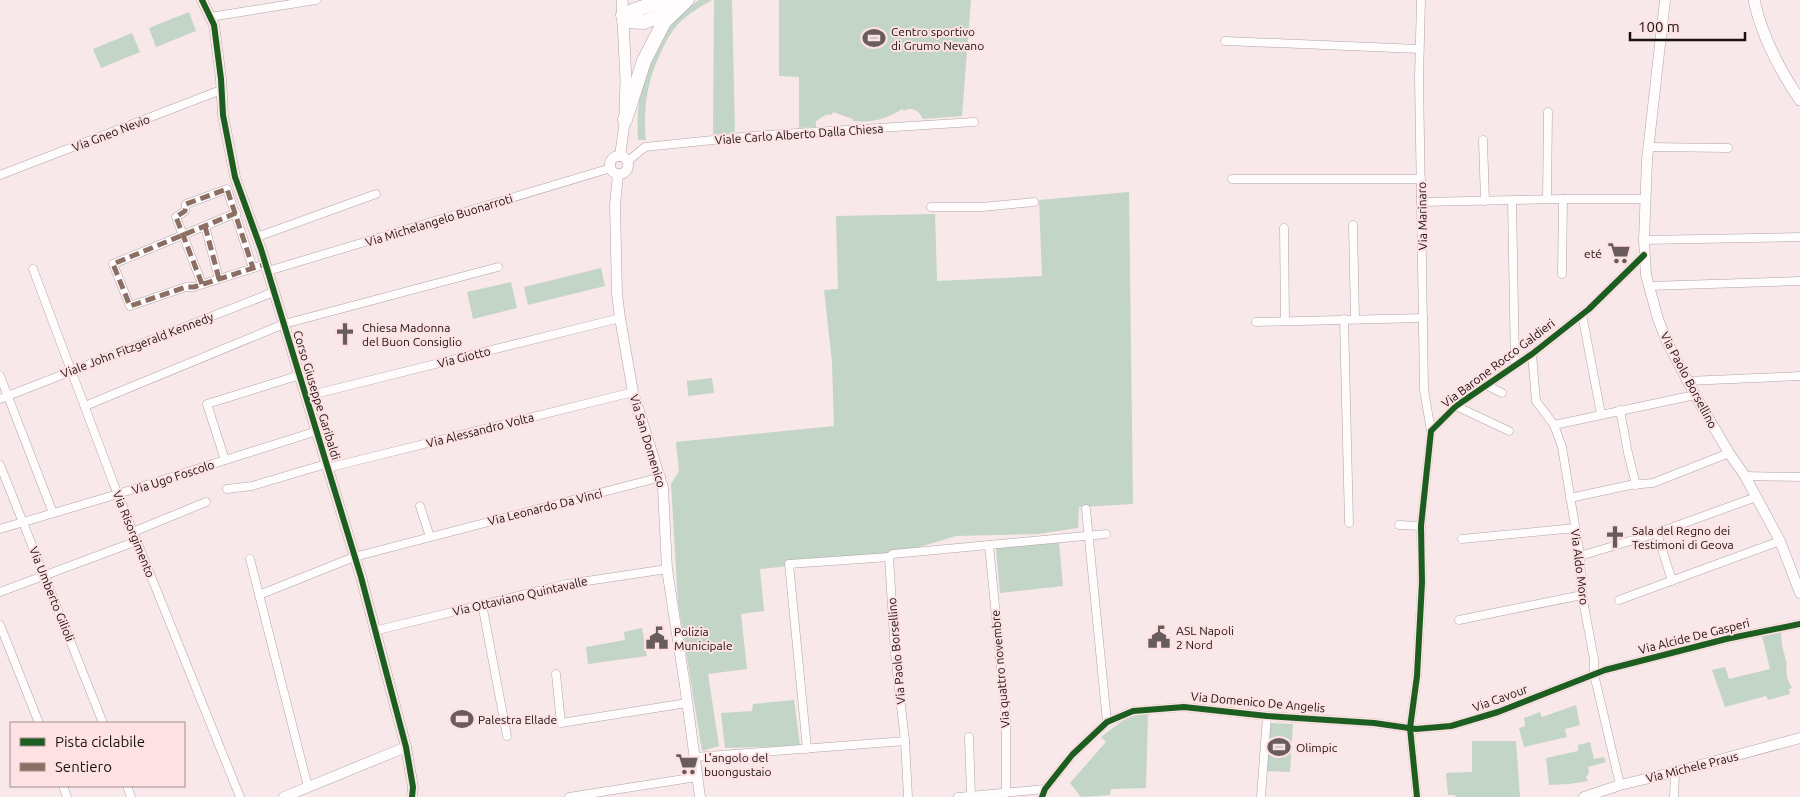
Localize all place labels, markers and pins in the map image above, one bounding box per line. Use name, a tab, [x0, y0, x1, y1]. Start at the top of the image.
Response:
sports icon: Centro sportivo di Grumo Nevano	[861, 25, 887, 51]
place label: Centro sportivo di Grumo Nevano	[891, 25, 984, 52]
supermarket icon: eté	[1606, 240, 1632, 266]
place label: eté	[1584, 247, 1602, 260]
church icon: Chiesa Madonna del Buon Consiglio	[332, 321, 358, 347]
place label: Chiesa Madonna del Buon Consiglio	[362, 321, 462, 348]
church icon: Sala del Regno dei Testimoni di Geova	[1602, 524, 1628, 550]
place label: Sala del Regno dei Testimoni di Geova	[1632, 524, 1734, 551]
public building icon: ASL Napoli 2 Nord	[1146, 624, 1172, 650]
place label: ASL Napoli 2 Nord	[1176, 624, 1234, 651]
public building icon: Polizia Municipale	[644, 625, 670, 651]
place label: Polizia Municipale	[674, 625, 733, 652]
sports icon: Palestra Ellade	[449, 706, 475, 732]
place label: Palestra Ellade	[478, 713, 557, 726]
sports icon: Olimpic	[1266, 734, 1292, 760]
place label: Olimpic	[1296, 741, 1338, 754]
supermarket icon: L'angolo del buongustaio	[674, 751, 700, 777]
place label: L'angolo del buongustaio	[704, 751, 772, 778]

